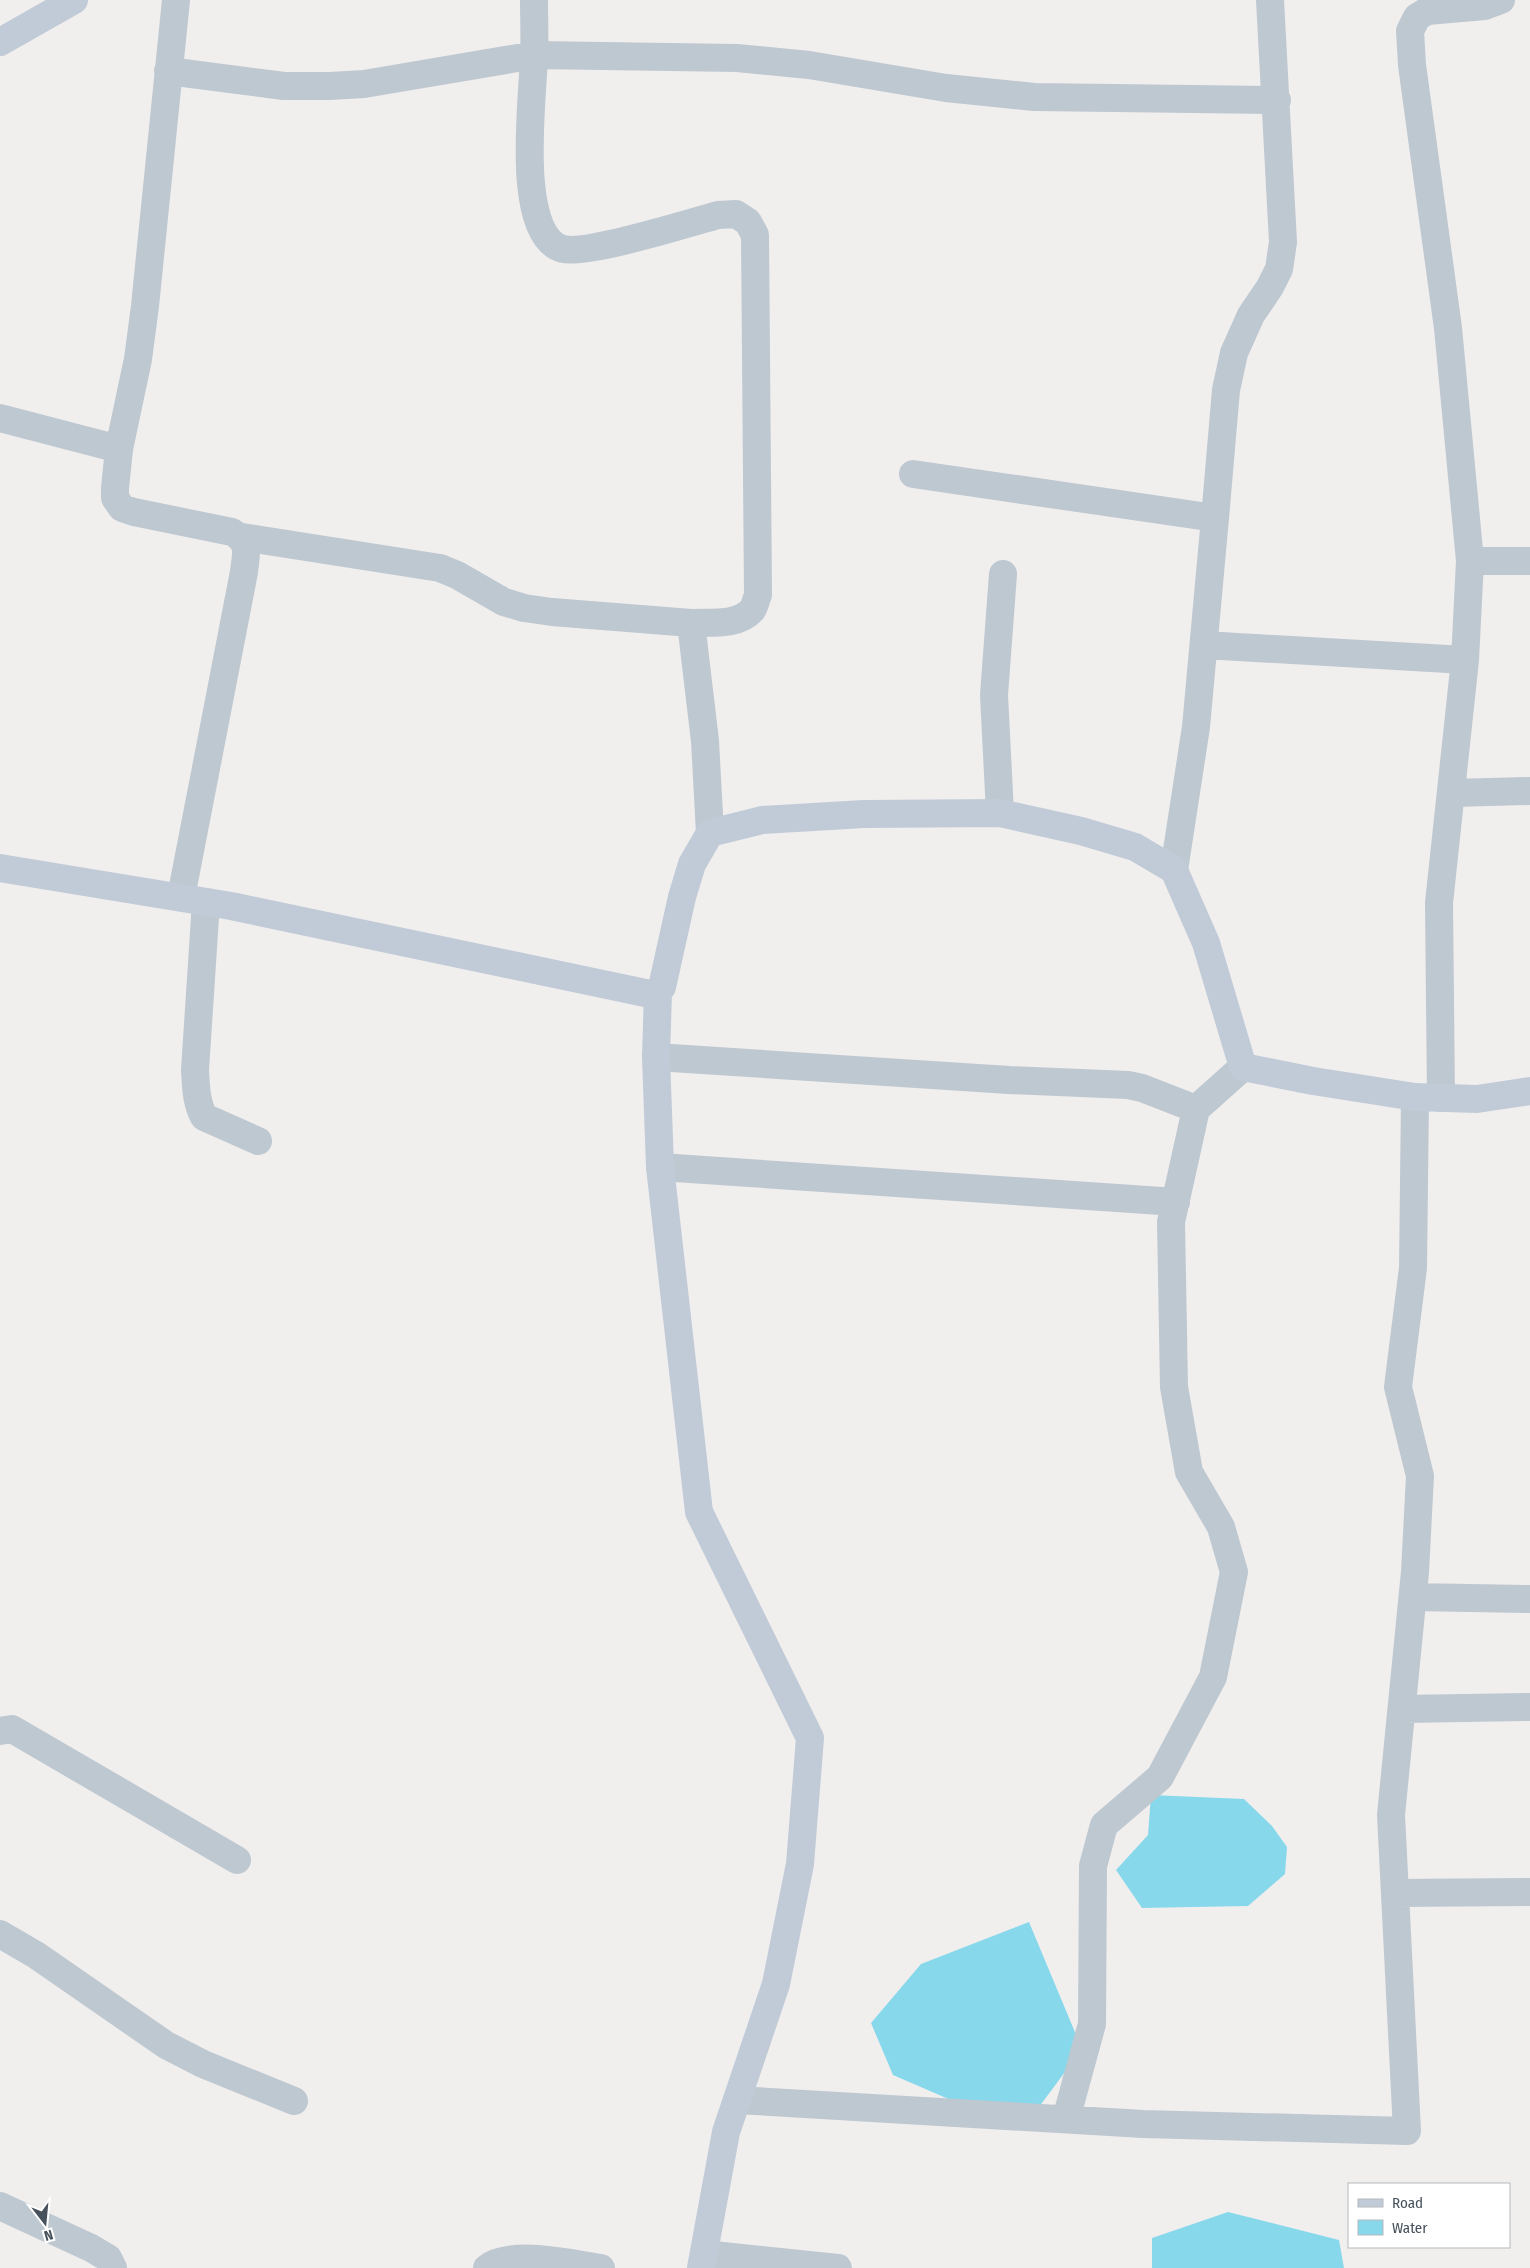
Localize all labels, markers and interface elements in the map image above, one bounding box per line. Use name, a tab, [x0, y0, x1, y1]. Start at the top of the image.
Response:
legend	[1348, 2183, 1510, 2248]
text: Road	[1392, 2194, 1423, 2212]
north arrow	[20, 2198, 70, 2248]
text: Water	[1392, 2219, 1428, 2237]
text: N	[42, 2226, 55, 2244]

